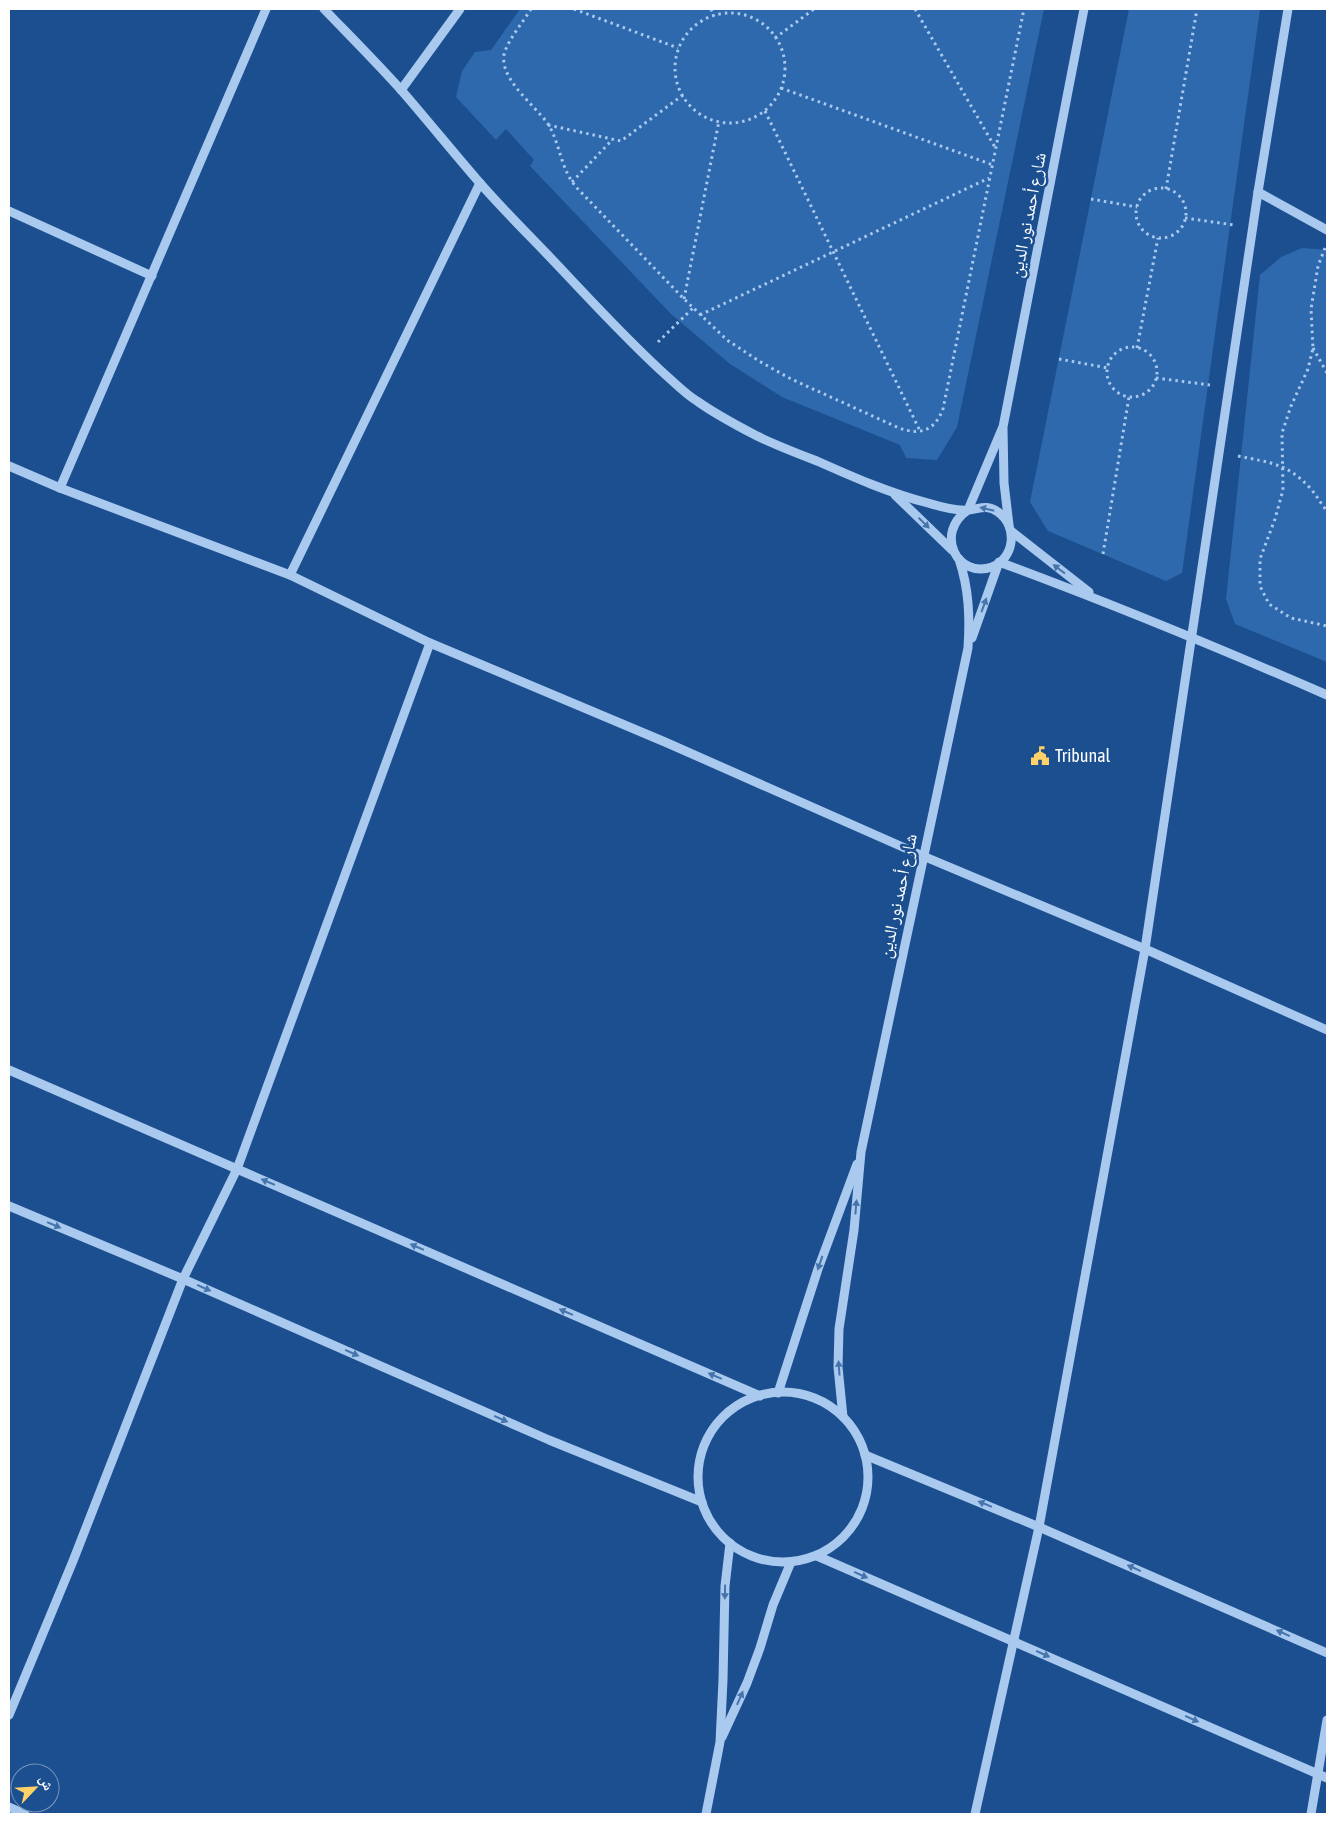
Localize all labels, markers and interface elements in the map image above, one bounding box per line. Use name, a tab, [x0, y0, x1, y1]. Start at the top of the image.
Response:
street label: شارع أحمد نور الدين	[1005, 151, 1051, 279]
one-way arrow	[980, 505, 995, 513]
one-way arrow	[917, 516, 929, 528]
one-way arrow	[1052, 564, 1066, 574]
one-way arrow	[980, 597, 988, 612]
public building icon: Tribunal	[1029, 745, 1051, 767]
place label: Tribunal	[1055, 745, 1111, 766]
street label: شارع أحمد نور الدين	[874, 832, 922, 960]
one-way arrow	[261, 1178, 275, 1186]
one-way arrow	[852, 1199, 860, 1215]
one-way arrow	[47, 1222, 61, 1230]
one-way arrow	[410, 1242, 424, 1250]
one-way arrow	[816, 1256, 824, 1271]
one-way arrow	[197, 1285, 211, 1293]
one-way arrow	[559, 1307, 573, 1315]
one-way arrow	[345, 1350, 359, 1358]
one-way arrow	[835, 1360, 843, 1376]
one-way arrow	[708, 1372, 722, 1380]
one-way arrow	[494, 1415, 508, 1423]
one-way arrow	[977, 1500, 992, 1507]
one-way arrow	[1127, 1564, 1141, 1572]
one-way arrow	[854, 1572, 869, 1580]
one-way arrow	[721, 1584, 729, 1600]
one-way arrow	[1276, 1629, 1290, 1637]
one-way arrow	[1036, 1651, 1050, 1659]
one-way arrow	[737, 1691, 745, 1705]
one-way arrow	[1184, 1716, 1199, 1724]
north arrow	[10, 1763, 60, 1813]
text: ش	[35, 1772, 57, 1793]

